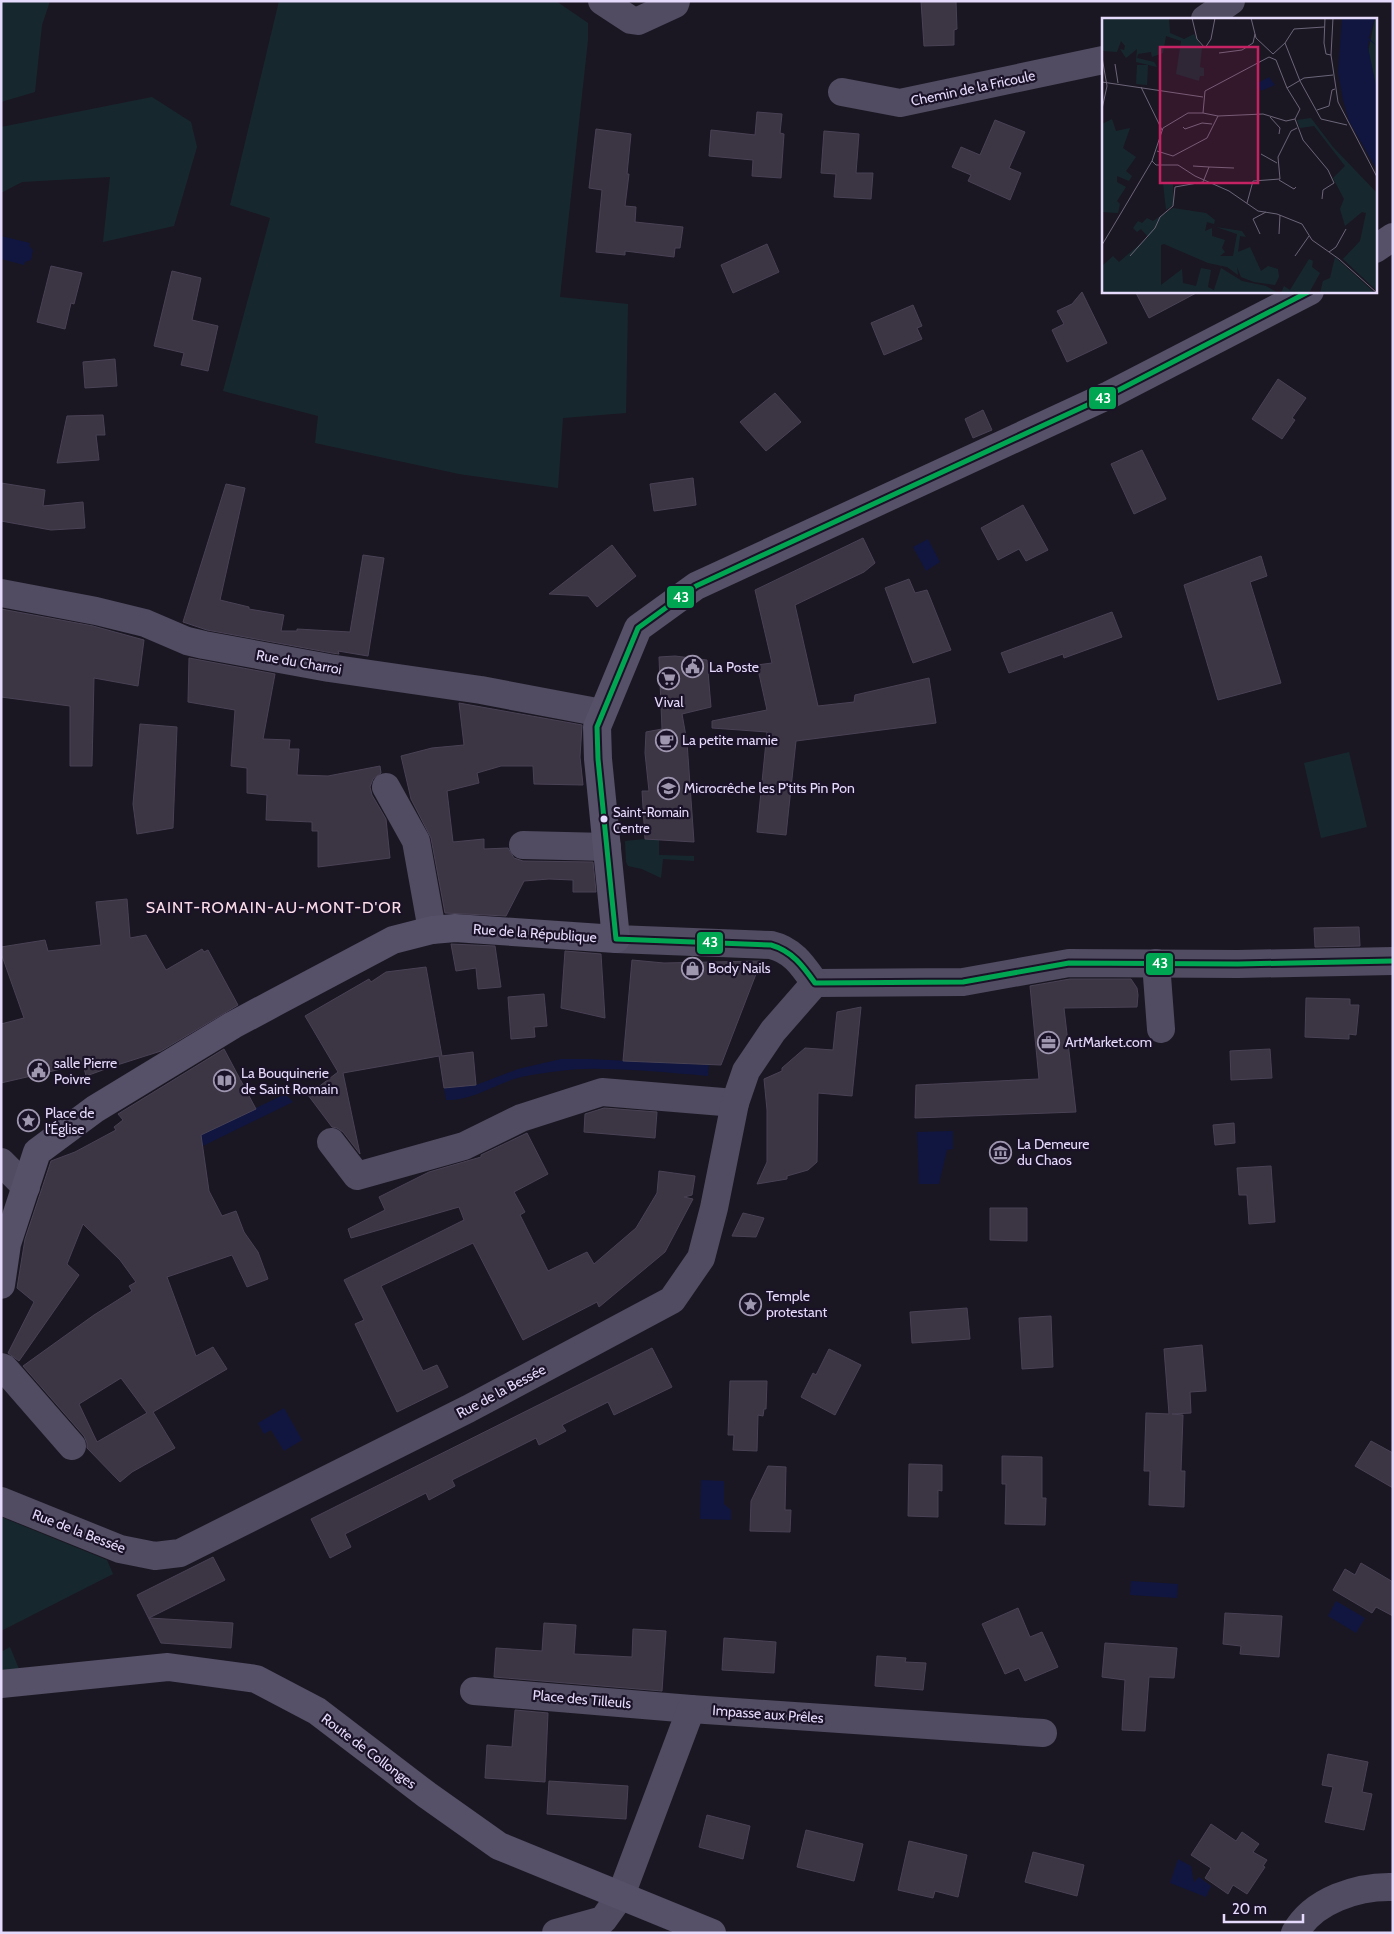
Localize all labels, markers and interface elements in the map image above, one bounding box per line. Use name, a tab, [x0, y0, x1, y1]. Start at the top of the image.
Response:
inset map	[1102, 18, 1376, 292]
street label: Chemin de la Fricoule	[909, 66, 1037, 110]
line badge: 43	[1088, 386, 1117, 410]
text: 43	[1095, 389, 1111, 407]
line badge: 43	[666, 585, 695, 609]
text: 43	[673, 588, 689, 606]
street label: Rue du Charroi	[255, 646, 343, 678]
public building icon: La Poste	[681, 655, 705, 679]
place label: La Poste	[709, 658, 759, 676]
supermarket icon: Vival	[657, 667, 681, 691]
place label: Vival	[655, 693, 684, 711]
cafe icon: La petite mamie	[654, 728, 678, 752]
place label: La petite mamie	[682, 731, 778, 749]
school or university icon: Microcrêche les P'tits Pin Pon	[656, 776, 680, 800]
place label: Microcrêche les P'tits Pin Pon	[684, 779, 855, 797]
place label: Saint-Romain Centre	[613, 804, 689, 836]
marker: Saint-Romain Centre	[599, 814, 609, 824]
district label: SAINT-ROMAIN-AU-MONT-D'OR	[146, 898, 402, 917]
street label: Rue de la République	[473, 920, 597, 946]
line badge: 43	[696, 931, 724, 955]
text: 43	[702, 933, 718, 951]
line badge: 43	[1145, 952, 1174, 976]
text: 43	[1152, 954, 1168, 972]
shop icon: Body Nails	[680, 956, 704, 980]
place label: Body Nails	[708, 959, 771, 977]
office icon: ArtMarket.com	[1037, 1030, 1061, 1054]
place label: ArtMarket.com	[1065, 1033, 1152, 1051]
place label: salle Pierre Poivre	[54, 1054, 117, 1088]
public building icon: salle Pierre Poivre	[26, 1059, 50, 1083]
place label: La Bouquinerie de Saint Romain	[241, 1064, 338, 1098]
library icon: La Bouquinerie de Saint Romain	[213, 1069, 237, 1093]
place label: Place de l'Église	[45, 1104, 94, 1138]
place icon: Place de l'Église	[17, 1109, 41, 1133]
place label: La Demeure du Chaos	[1017, 1135, 1089, 1169]
museum icon: La Demeure du Chaos	[989, 1140, 1013, 1164]
place label: Temple protestant	[766, 1287, 827, 1321]
place icon: Temple protestant	[738, 1292, 762, 1316]
street label: Rue de la Bessée	[453, 1360, 549, 1422]
street label: Rue de la Bessée	[30, 1505, 128, 1557]
street label: Place des Tilleuls	[532, 1686, 632, 1712]
street label: Impasse aux Prêles	[712, 1701, 824, 1727]
street label: Route de Collonges	[318, 1709, 420, 1793]
scale bar	[1224, 1892, 1303, 1924]
text: 20 m	[1232, 1900, 1267, 1918]

